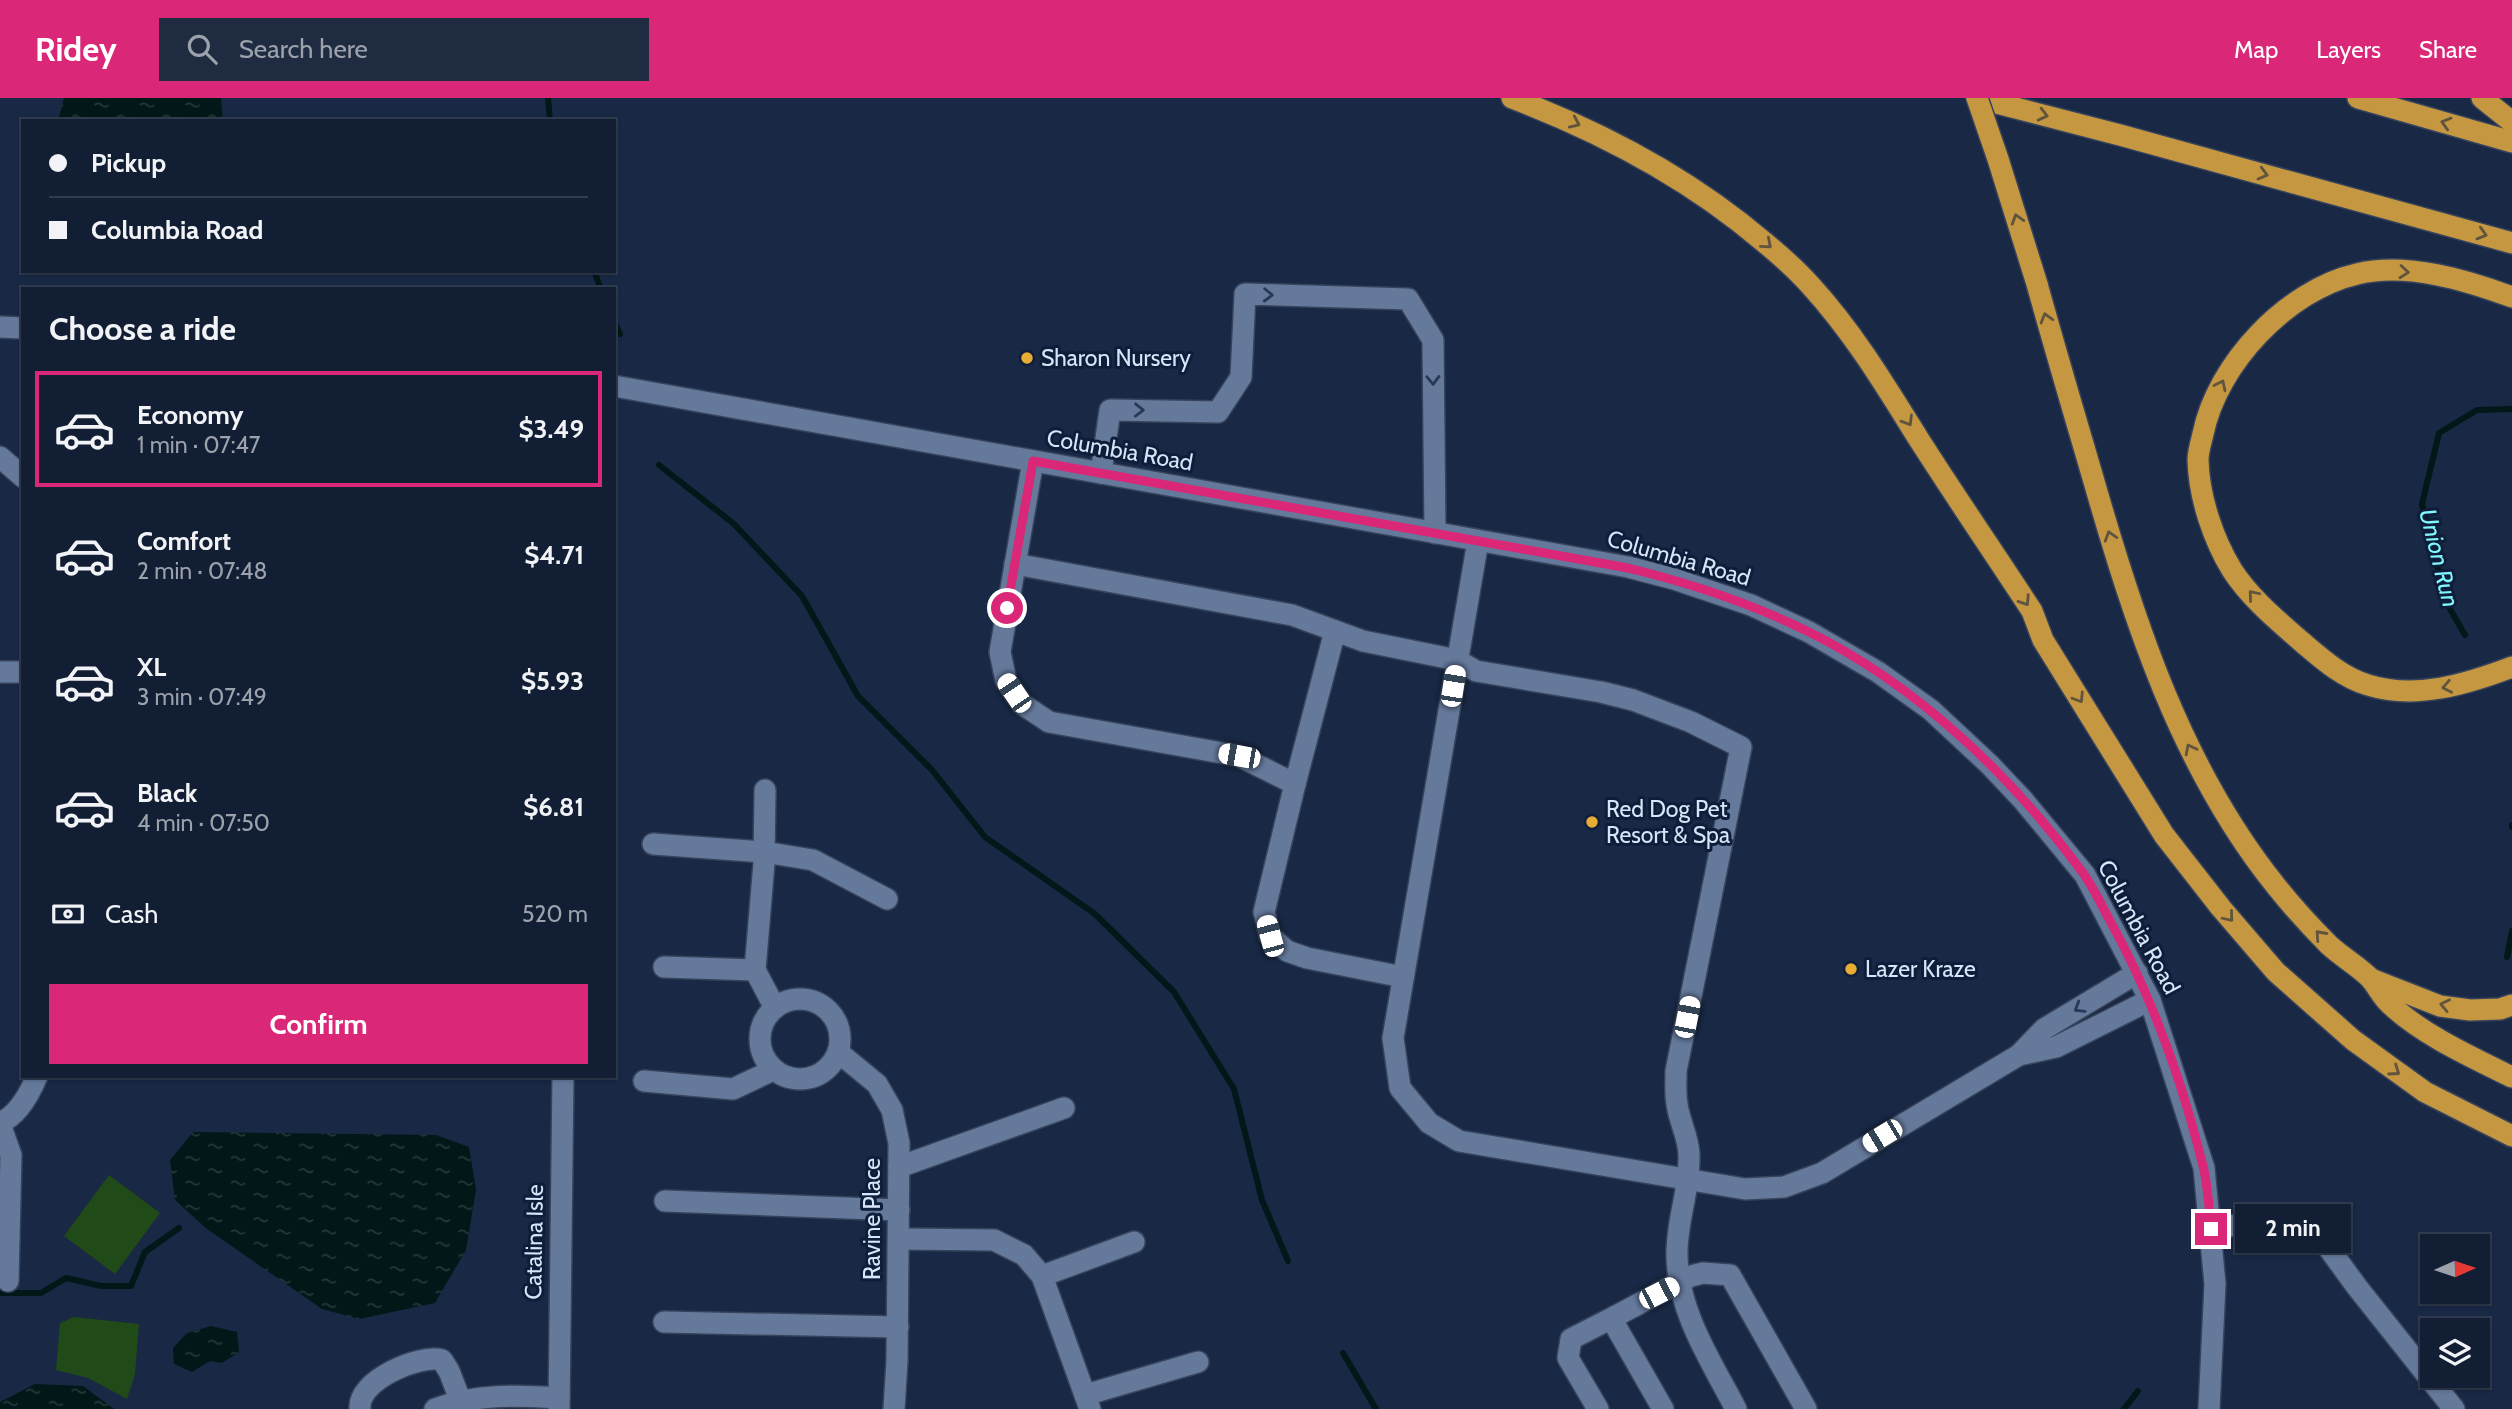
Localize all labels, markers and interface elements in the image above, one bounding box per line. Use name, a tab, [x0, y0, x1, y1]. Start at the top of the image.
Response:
search box	[159, 18, 649, 81]
text: Ridey	[35, 29, 117, 69]
icon: search	[183, 30, 221, 68]
text: Search here	[239, 33, 368, 65]
text: Map	[2234, 35, 2278, 64]
text: Layers	[2316, 35, 2381, 64]
text: Share	[2419, 35, 2477, 64]
one-way arrow	[2037, 107, 2049, 121]
one-way arrow	[1568, 115, 1580, 129]
one-way arrow	[2441, 117, 2453, 131]
text: Pickup	[91, 147, 166, 179]
one-way arrow	[2256, 165, 2268, 180]
one-way arrow	[2010, 213, 2025, 225]
text: Columbia Road	[91, 214, 263, 246]
one-way arrow	[2476, 226, 2488, 241]
one-way arrow	[1758, 236, 1771, 248]
one-way arrow	[2399, 264, 2410, 279]
one-way arrow	[1264, 287, 1274, 303]
text: Choose a ride	[49, 309, 236, 348]
one-way arrow	[2040, 312, 2055, 324]
place label: Sharon Nursery	[1041, 344, 1191, 372]
marker: Sharon Nursery	[1019, 350, 1035, 366]
one-way arrow	[1426, 375, 1441, 386]
one-way arrow	[2213, 380, 2227, 392]
icon: car	[53, 398, 116, 461]
text: Economy	[137, 399, 243, 431]
one-way arrow	[1133, 403, 1144, 418]
text: $3.49	[518, 413, 584, 445]
one-way arrow	[1900, 413, 1913, 426]
street label: Columbia Road	[1045, 423, 1195, 477]
text: 1 min · 07:47	[137, 431, 260, 459]
water label: Union Run	[2413, 506, 2466, 610]
icon: car	[53, 524, 116, 587]
street label: Columbia Road	[1604, 524, 1754, 592]
text: Comfort	[137, 525, 231, 557]
one-way arrow	[2103, 531, 2118, 543]
text: $4.71	[524, 539, 584, 571]
text: 2 min · 07:48	[137, 557, 267, 585]
one-way arrow	[2249, 590, 2261, 603]
route start	[991, 592, 1023, 624]
one-way arrow	[2017, 594, 2030, 607]
icon: car	[53, 650, 116, 713]
text: XL	[137, 651, 166, 683]
car	[1440, 664, 1467, 708]
text: $5.93	[521, 665, 584, 697]
car	[994, 670, 1035, 716]
one-way arrow	[2441, 679, 2453, 694]
text: 3 min · 07:49	[137, 683, 267, 711]
one-way arrow	[2071, 691, 2084, 704]
car	[1217, 742, 1262, 770]
one-way arrow	[2185, 744, 2199, 756]
icon: car	[53, 776, 116, 839]
text: Black	[137, 777, 197, 809]
text: $6.81	[523, 791, 584, 823]
place label: Red Dog Pet Resort & Spa	[1606, 795, 1730, 849]
text: 4 min · 07:50	[137, 809, 270, 837]
marker: Red Dog Pet Resort & Spa	[1584, 814, 1600, 830]
street label: Columbia Road	[2092, 855, 2186, 999]
icon: cash	[49, 895, 87, 933]
text: Cash	[105, 898, 158, 930]
text: 520 m	[522, 900, 588, 928]
one-way arrow	[2221, 908, 2233, 921]
car	[1255, 913, 1286, 959]
one-way arrow	[2316, 930, 2328, 943]
place label: Lazer Kraze	[1865, 955, 1976, 983]
marker: Lazer Kraze	[1843, 961, 1859, 977]
button: Confirm	[49, 984, 588, 1064]
car	[1673, 994, 1702, 1040]
one-way arrow	[2439, 999, 2451, 1014]
one-way arrow	[2073, 1000, 2086, 1013]
one-way arrow	[2387, 1063, 2400, 1075]
car	[1859, 1116, 1906, 1156]
street label: Ravine Place	[858, 1158, 886, 1280]
street label: Catalina Isle	[519, 1184, 549, 1300]
callout: 2 min	[2236, 1204, 2351, 1254]
route end	[2195, 1213, 2227, 1245]
text: 2 min	[2265, 1214, 2321, 1242]
north arrow	[2420, 1234, 2490, 1304]
map controls	[2420, 1234, 2490, 1388]
car	[1636, 1274, 1683, 1312]
button: layers	[2420, 1318, 2490, 1388]

